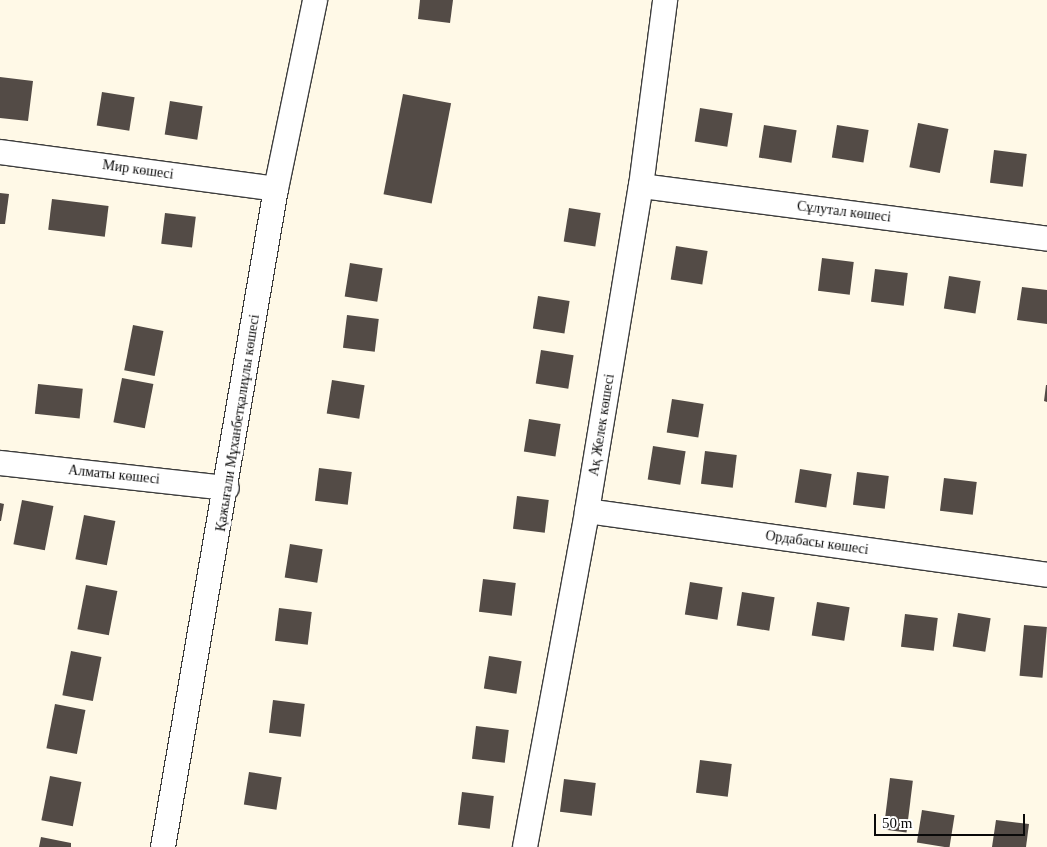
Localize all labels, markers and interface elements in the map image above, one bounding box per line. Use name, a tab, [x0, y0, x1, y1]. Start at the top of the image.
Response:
street label: Мир көшесі	[101, 157, 175, 183]
street label: Сұлутал көшесі	[796, 198, 892, 226]
street label: Қажығали Мұханбетқалиұлы көшесі	[213, 313, 263, 533]
street label: Ақ Желек көшесі	[586, 373, 618, 477]
street label: Алматы көшесі	[67, 462, 161, 488]
street label: Ордабасы көшесі	[764, 527, 870, 559]
scale bar	[877, 804, 1028, 836]
text: 50 m	[882, 815, 912, 831]

